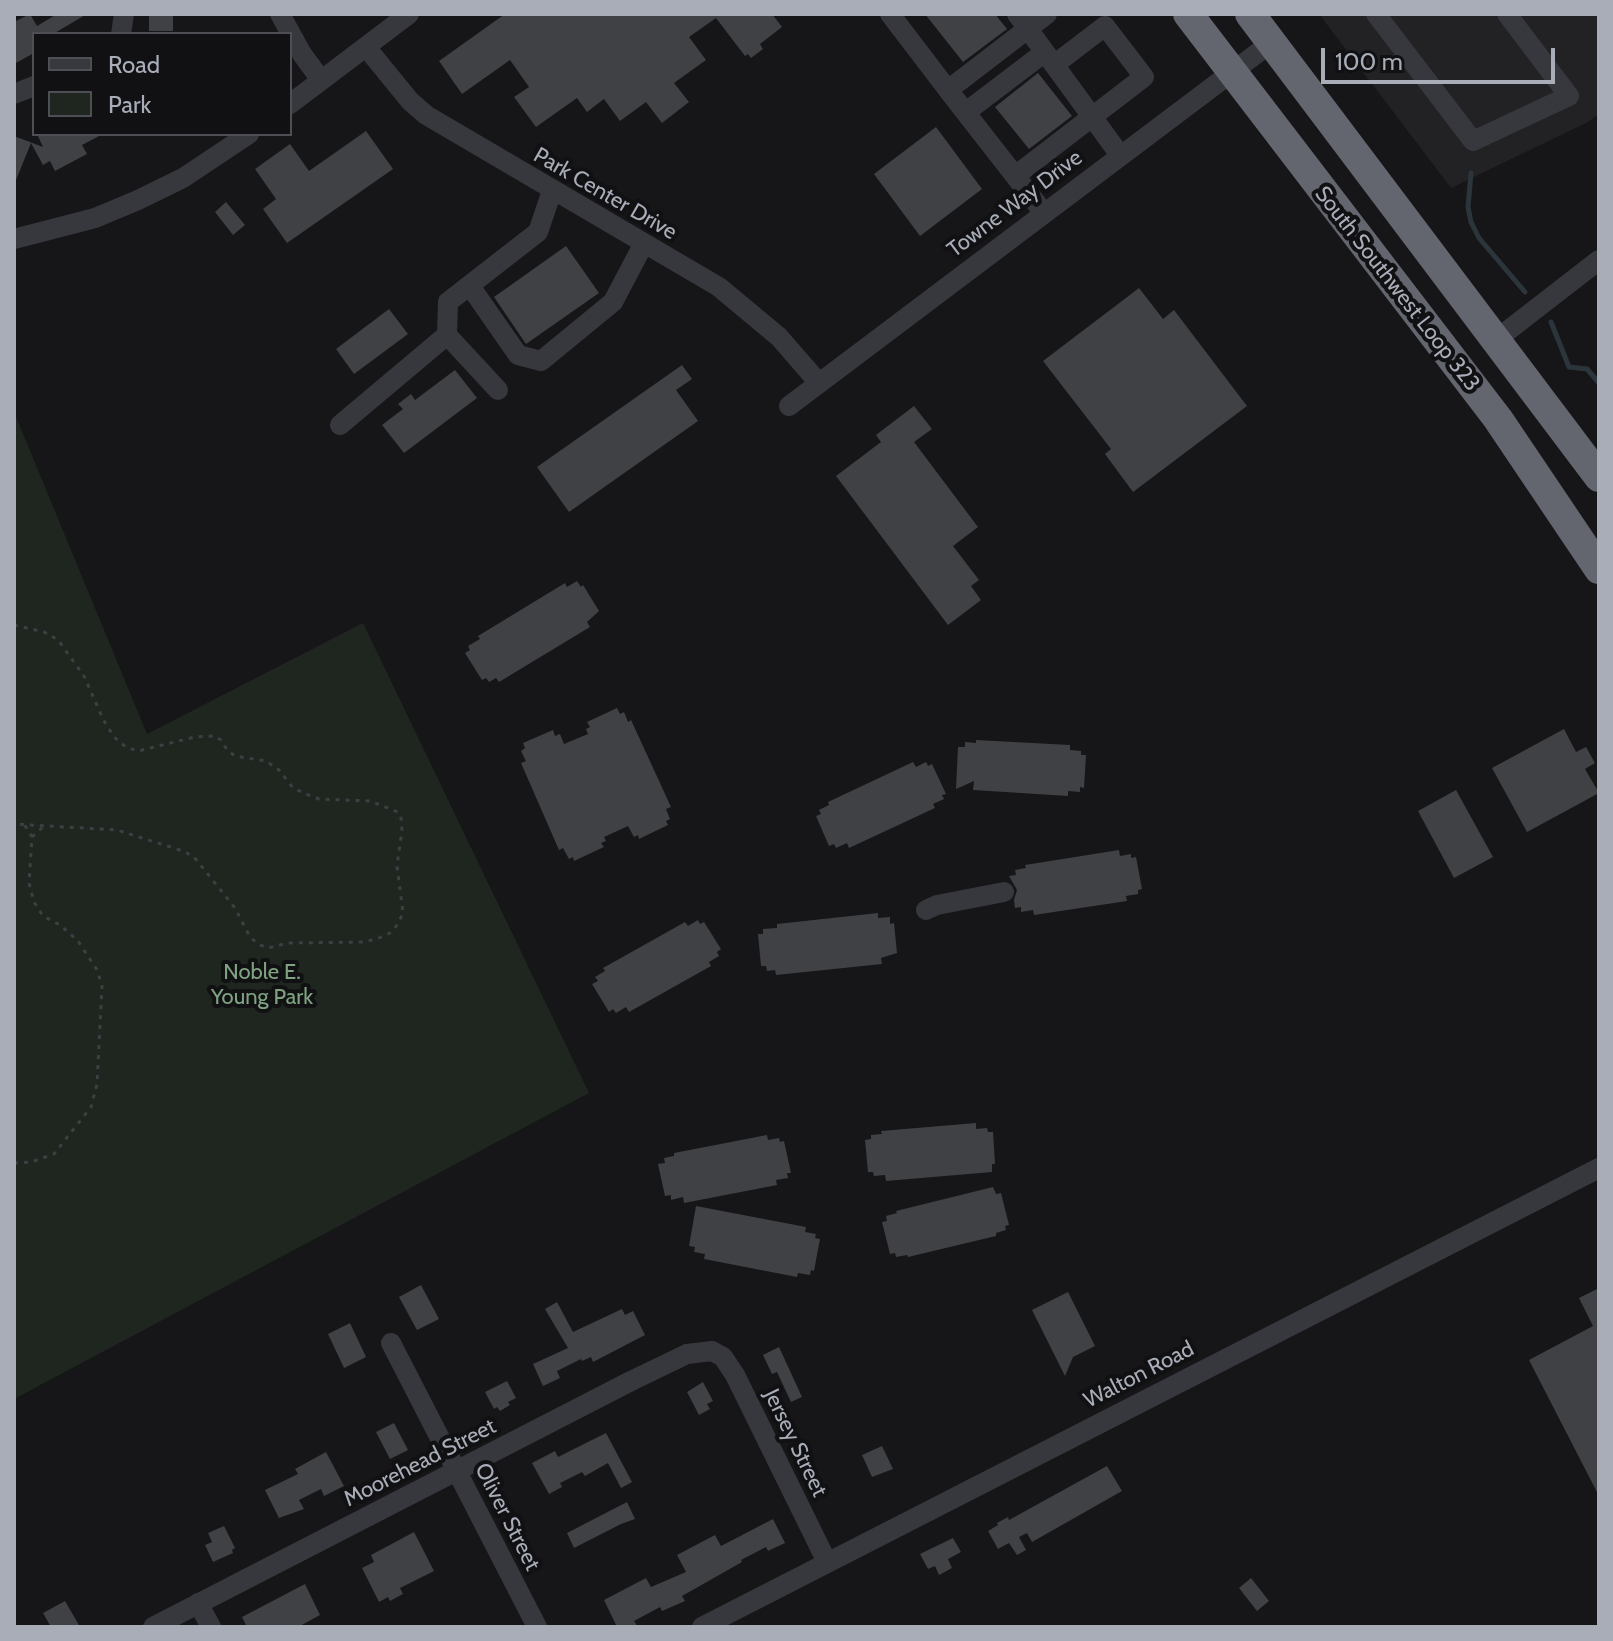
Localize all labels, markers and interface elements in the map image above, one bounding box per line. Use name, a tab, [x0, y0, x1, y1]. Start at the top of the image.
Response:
legend	[32, 32, 292, 136]
scale bar	[1325, 32, 1559, 82]
text: 100 m	[1335, 47, 1403, 76]
text: Road	[108, 50, 160, 79]
text: Park	[108, 90, 151, 119]
street label: Park Center Drive	[529, 142, 681, 246]
street label: Towne Way Drive	[942, 145, 1088, 263]
street label: South Southwest Loop 323	[1309, 181, 1485, 397]
park label: Noble E. Young Park	[211, 960, 313, 1012]
street label: Walton Road	[1080, 1336, 1198, 1414]
street label: Jersey Street	[758, 1385, 832, 1501]
street label: Moorehead Street	[340, 1413, 500, 1513]
street label: Oliver Street	[469, 1459, 545, 1575]

